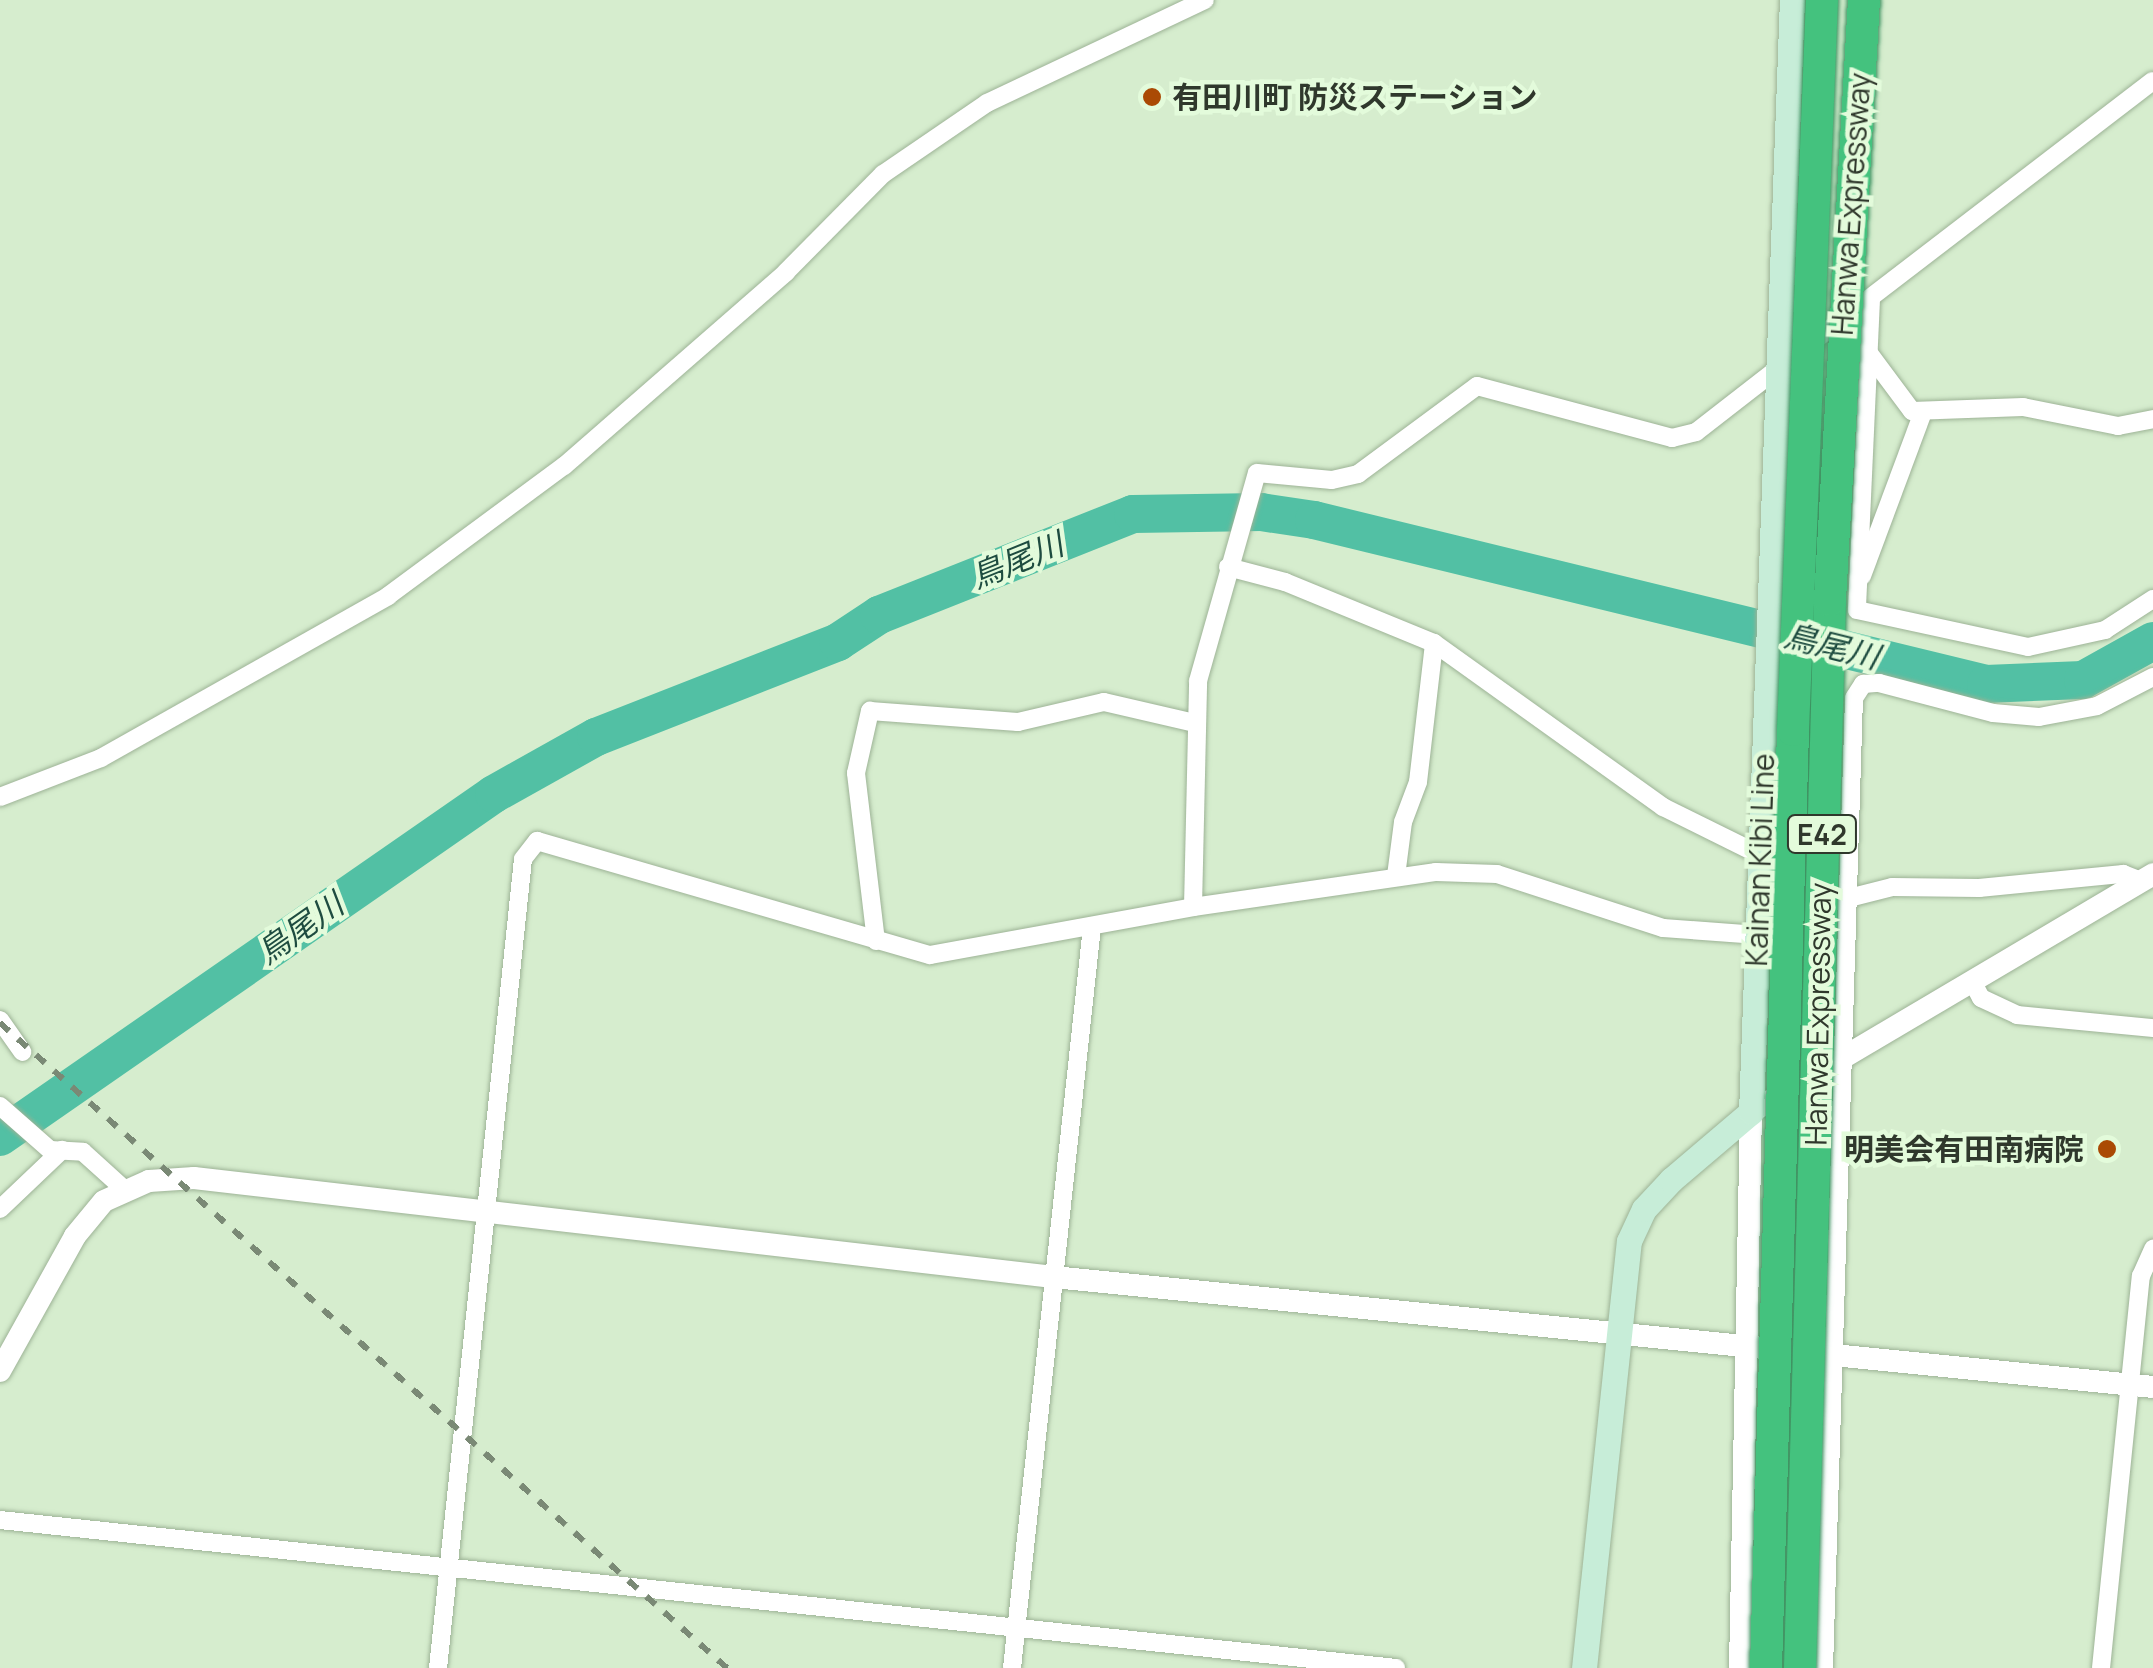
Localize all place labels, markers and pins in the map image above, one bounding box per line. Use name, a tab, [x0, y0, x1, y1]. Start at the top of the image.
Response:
place label: 有田川町 防災ステーション	[1172, 79, 1538, 115]
marker: 有田川町 防災ステーション	[1141, 86, 1163, 108]
place label: 明美会有田南病院	[1844, 1131, 2084, 1167]
marker: 明美会有田南病院	[2094, 1136, 2120, 1162]

